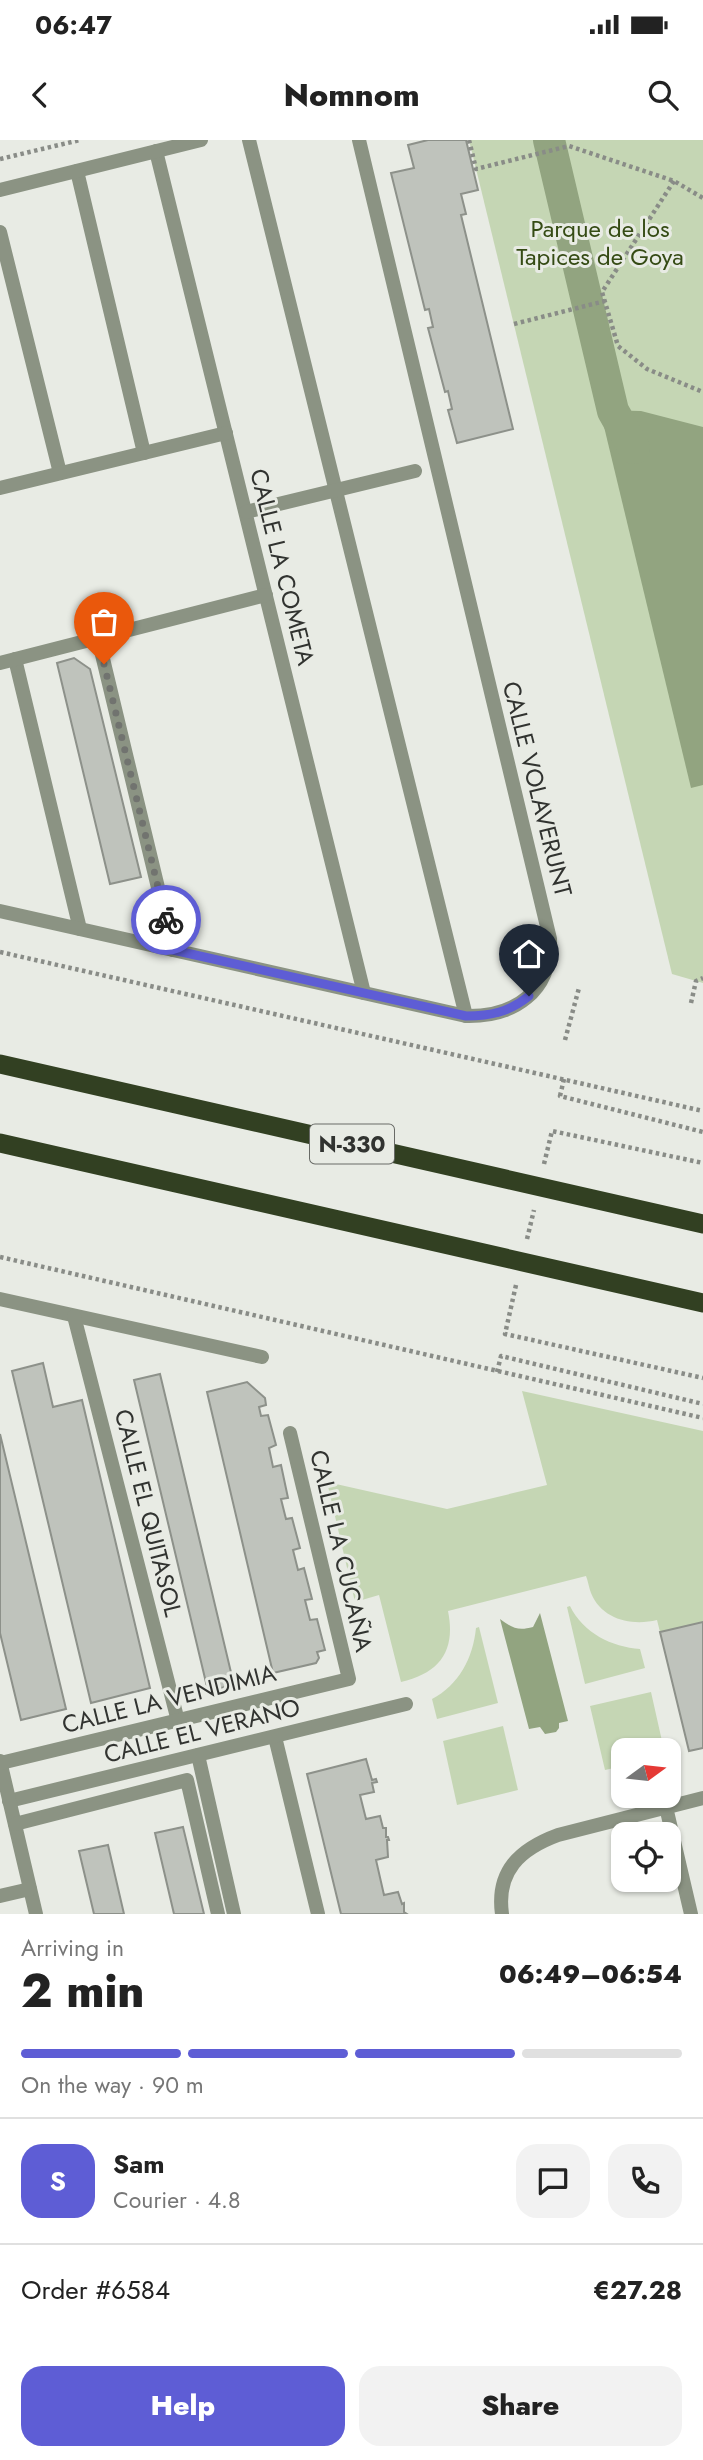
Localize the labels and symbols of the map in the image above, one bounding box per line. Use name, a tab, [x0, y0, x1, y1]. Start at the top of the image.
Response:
park label: Parque de los Tapices de Goya	[516, 211, 684, 274]
street label: CALLE LA COMETA	[241, 465, 324, 669]
pin	[74, 592, 134, 664]
street label: CALLE VOLAVERUNT	[494, 678, 581, 900]
courier	[131, 885, 201, 955]
pin	[499, 924, 559, 996]
road number: N-330	[310, 1124, 394, 1163]
street label: CALLE EL QUITASOL	[106, 1406, 191, 1620]
street label: CALLE LA CUCAÑA	[301, 1446, 382, 1655]
street label: CALLE LA VENDIMIA	[58, 1655, 280, 1742]
street label: CALLE EL VERANO	[100, 1689, 304, 1772]
north arrow	[611, 1738, 681, 1808]

